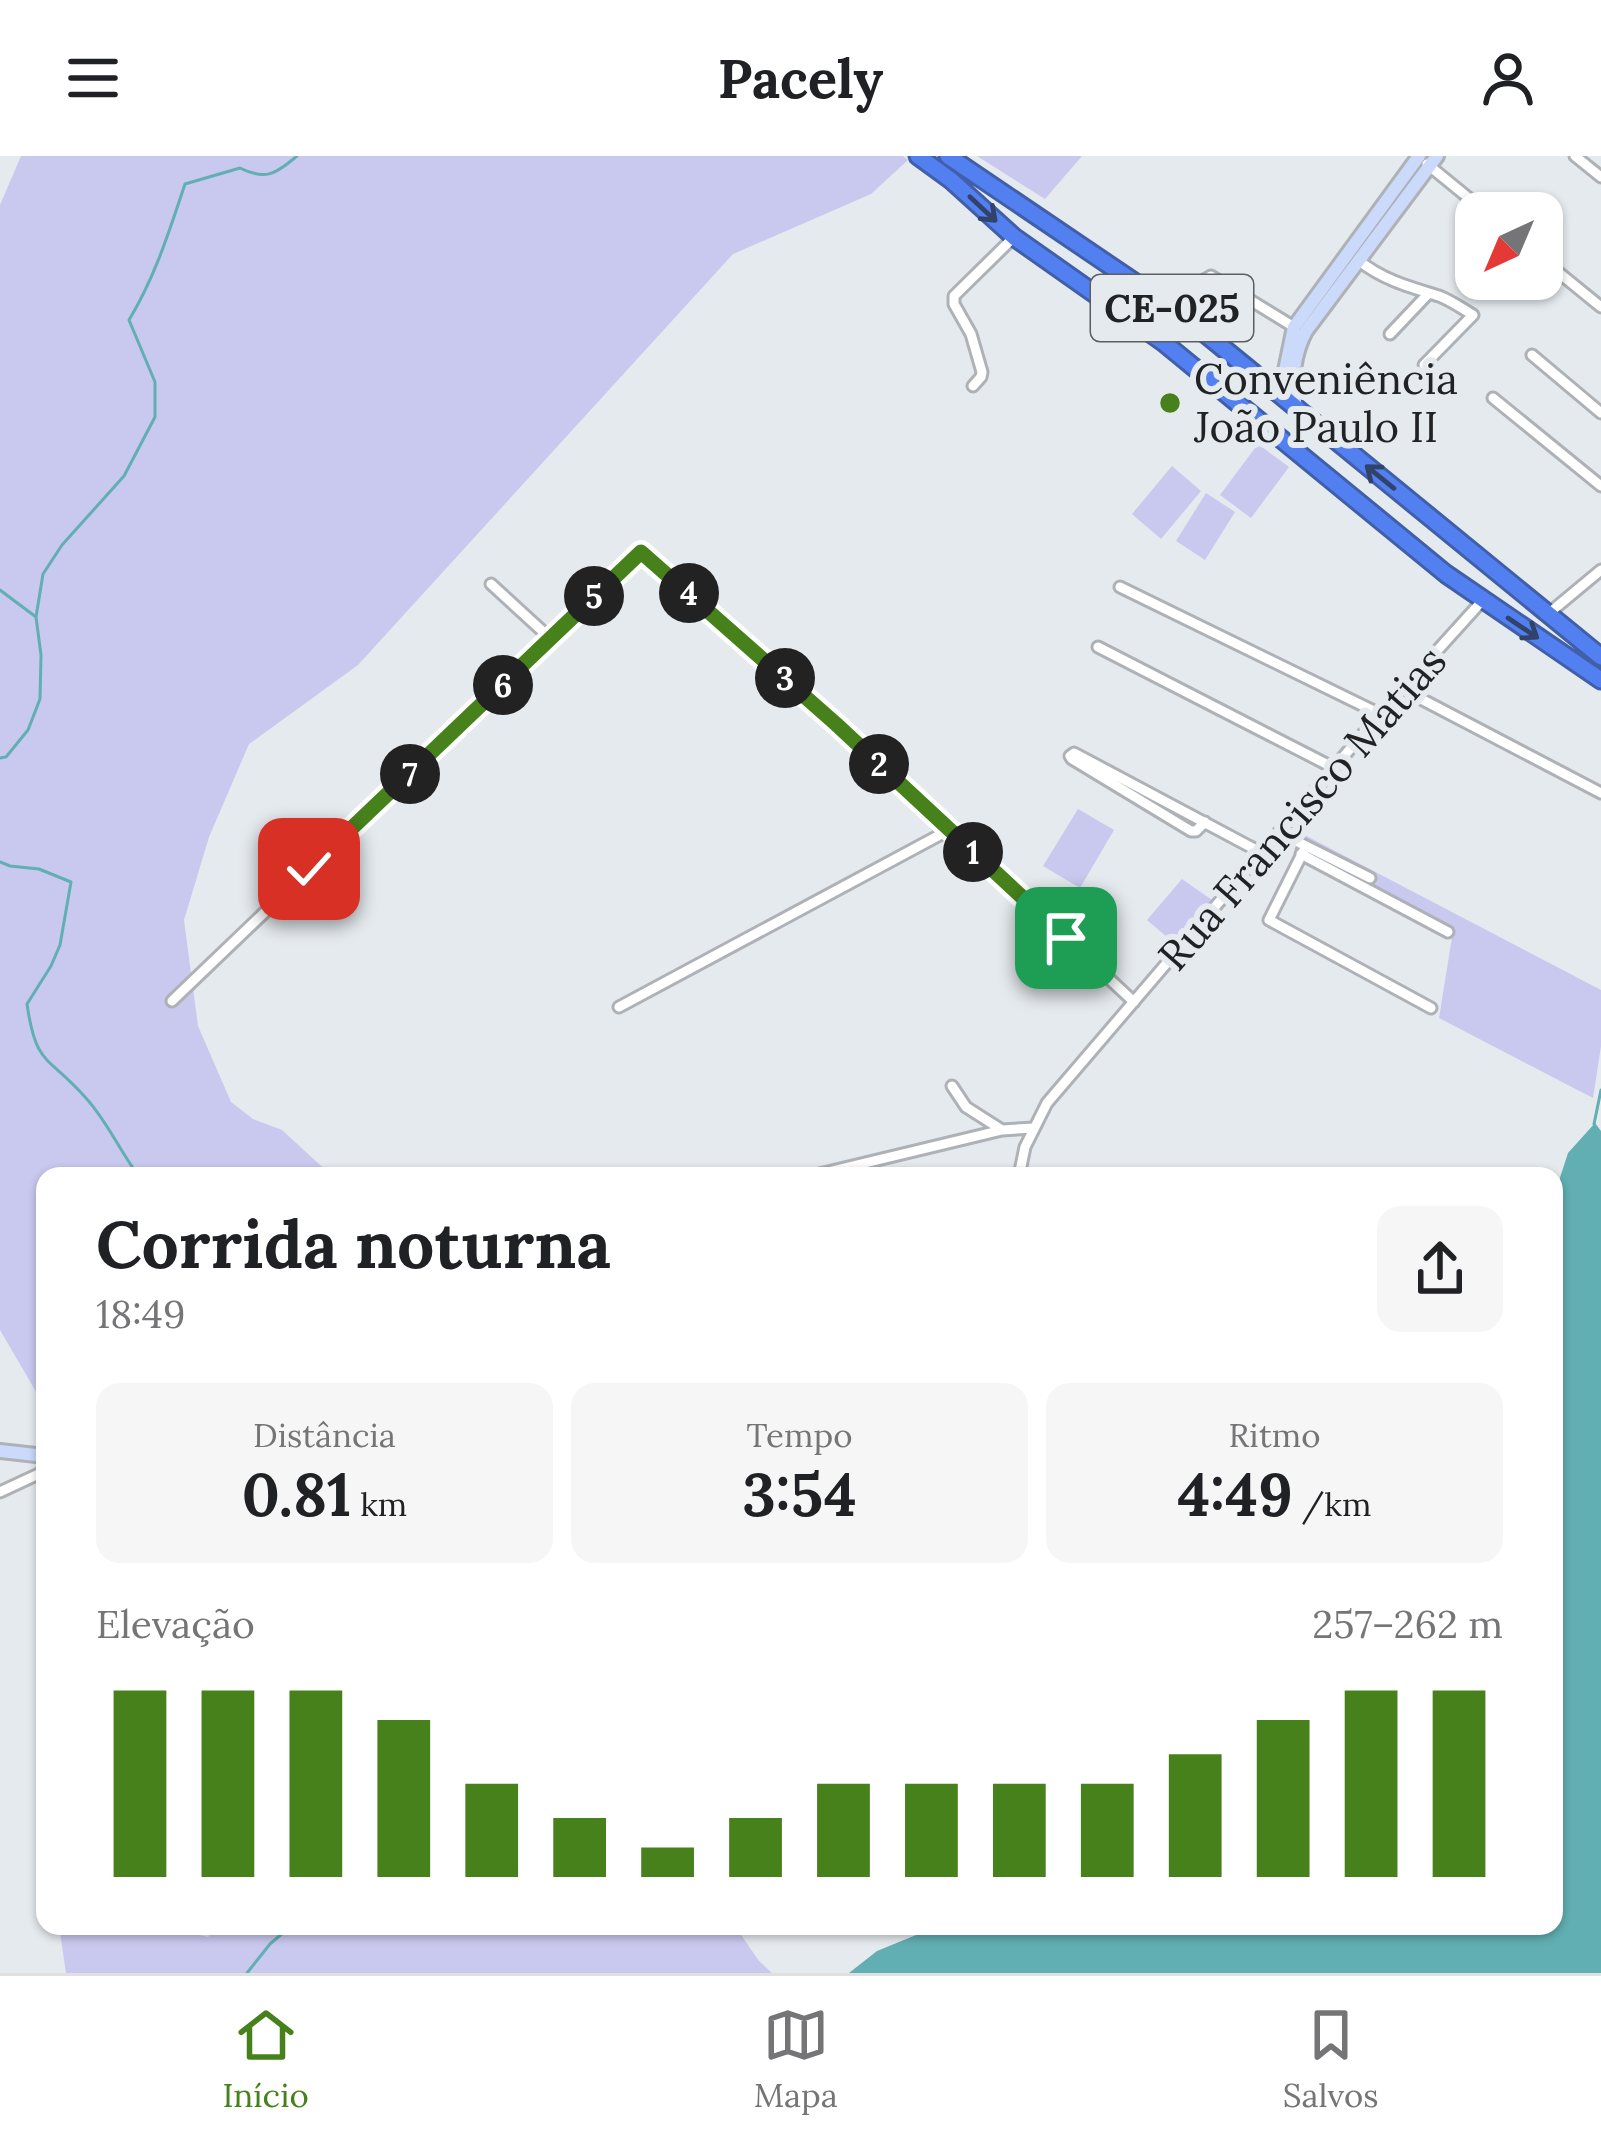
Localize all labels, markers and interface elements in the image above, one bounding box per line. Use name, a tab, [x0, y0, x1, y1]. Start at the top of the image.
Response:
text: Pacely	[718, 44, 883, 113]
icon: menu	[60, 45, 126, 111]
icon: person	[1475, 45, 1541, 111]
north arrow	[1455, 192, 1563, 300]
map controls	[1455, 192, 1563, 300]
one-way arrow	[967, 194, 997, 223]
road number: CE-025	[1091, 275, 1253, 341]
place label: Conveniência João Paulo II	[1193, 352, 1458, 454]
marker: Conveniência João Paulo II	[1157, 390, 1183, 416]
one-way arrow	[1365, 464, 1396, 491]
pin: 4	[659, 563, 719, 623]
pin: 5	[564, 566, 624, 626]
text: 4	[680, 572, 698, 614]
text: 5	[585, 575, 603, 617]
one-way arrow	[1505, 615, 1539, 640]
street label: Rua Francisco Matias	[1146, 635, 1458, 981]
pin: 3	[755, 648, 815, 708]
pin: 6	[473, 655, 533, 715]
text: 3	[776, 657, 794, 699]
text: 6	[494, 664, 512, 706]
pin: 2	[849, 734, 909, 794]
text: 2	[870, 743, 888, 785]
pin: 7	[380, 744, 440, 804]
text: 7	[402, 753, 418, 795]
pin	[258, 818, 360, 920]
pin: 1	[943, 822, 1003, 882]
text: 1	[966, 831, 980, 873]
icon: check	[276, 836, 342, 902]
pin	[1015, 887, 1117, 989]
icon: arrive	[1033, 905, 1099, 971]
text: Corrida noturna	[96, 1202, 611, 1286]
button: share	[1377, 1206, 1503, 1332]
text: 18:49	[96, 1289, 186, 1339]
text: Distância	[253, 1414, 396, 1456]
text: Tempo	[747, 1414, 852, 1456]
text: Ritmo	[1228, 1414, 1321, 1456]
text: 0.81	[242, 1456, 351, 1532]
text: 3:54	[742, 1456, 857, 1532]
text: 4:49	[1178, 1456, 1293, 1532]
text: km	[351, 1483, 407, 1525]
text: /km	[1293, 1483, 1371, 1525]
text: Elevação	[96, 1599, 255, 1649]
text: 257–262 m	[1312, 1599, 1503, 1649]
tab: Início	[223, 2002, 309, 2116]
tab: Mapa	[754, 2002, 838, 2116]
tab: Salvos	[1283, 2002, 1378, 2116]

